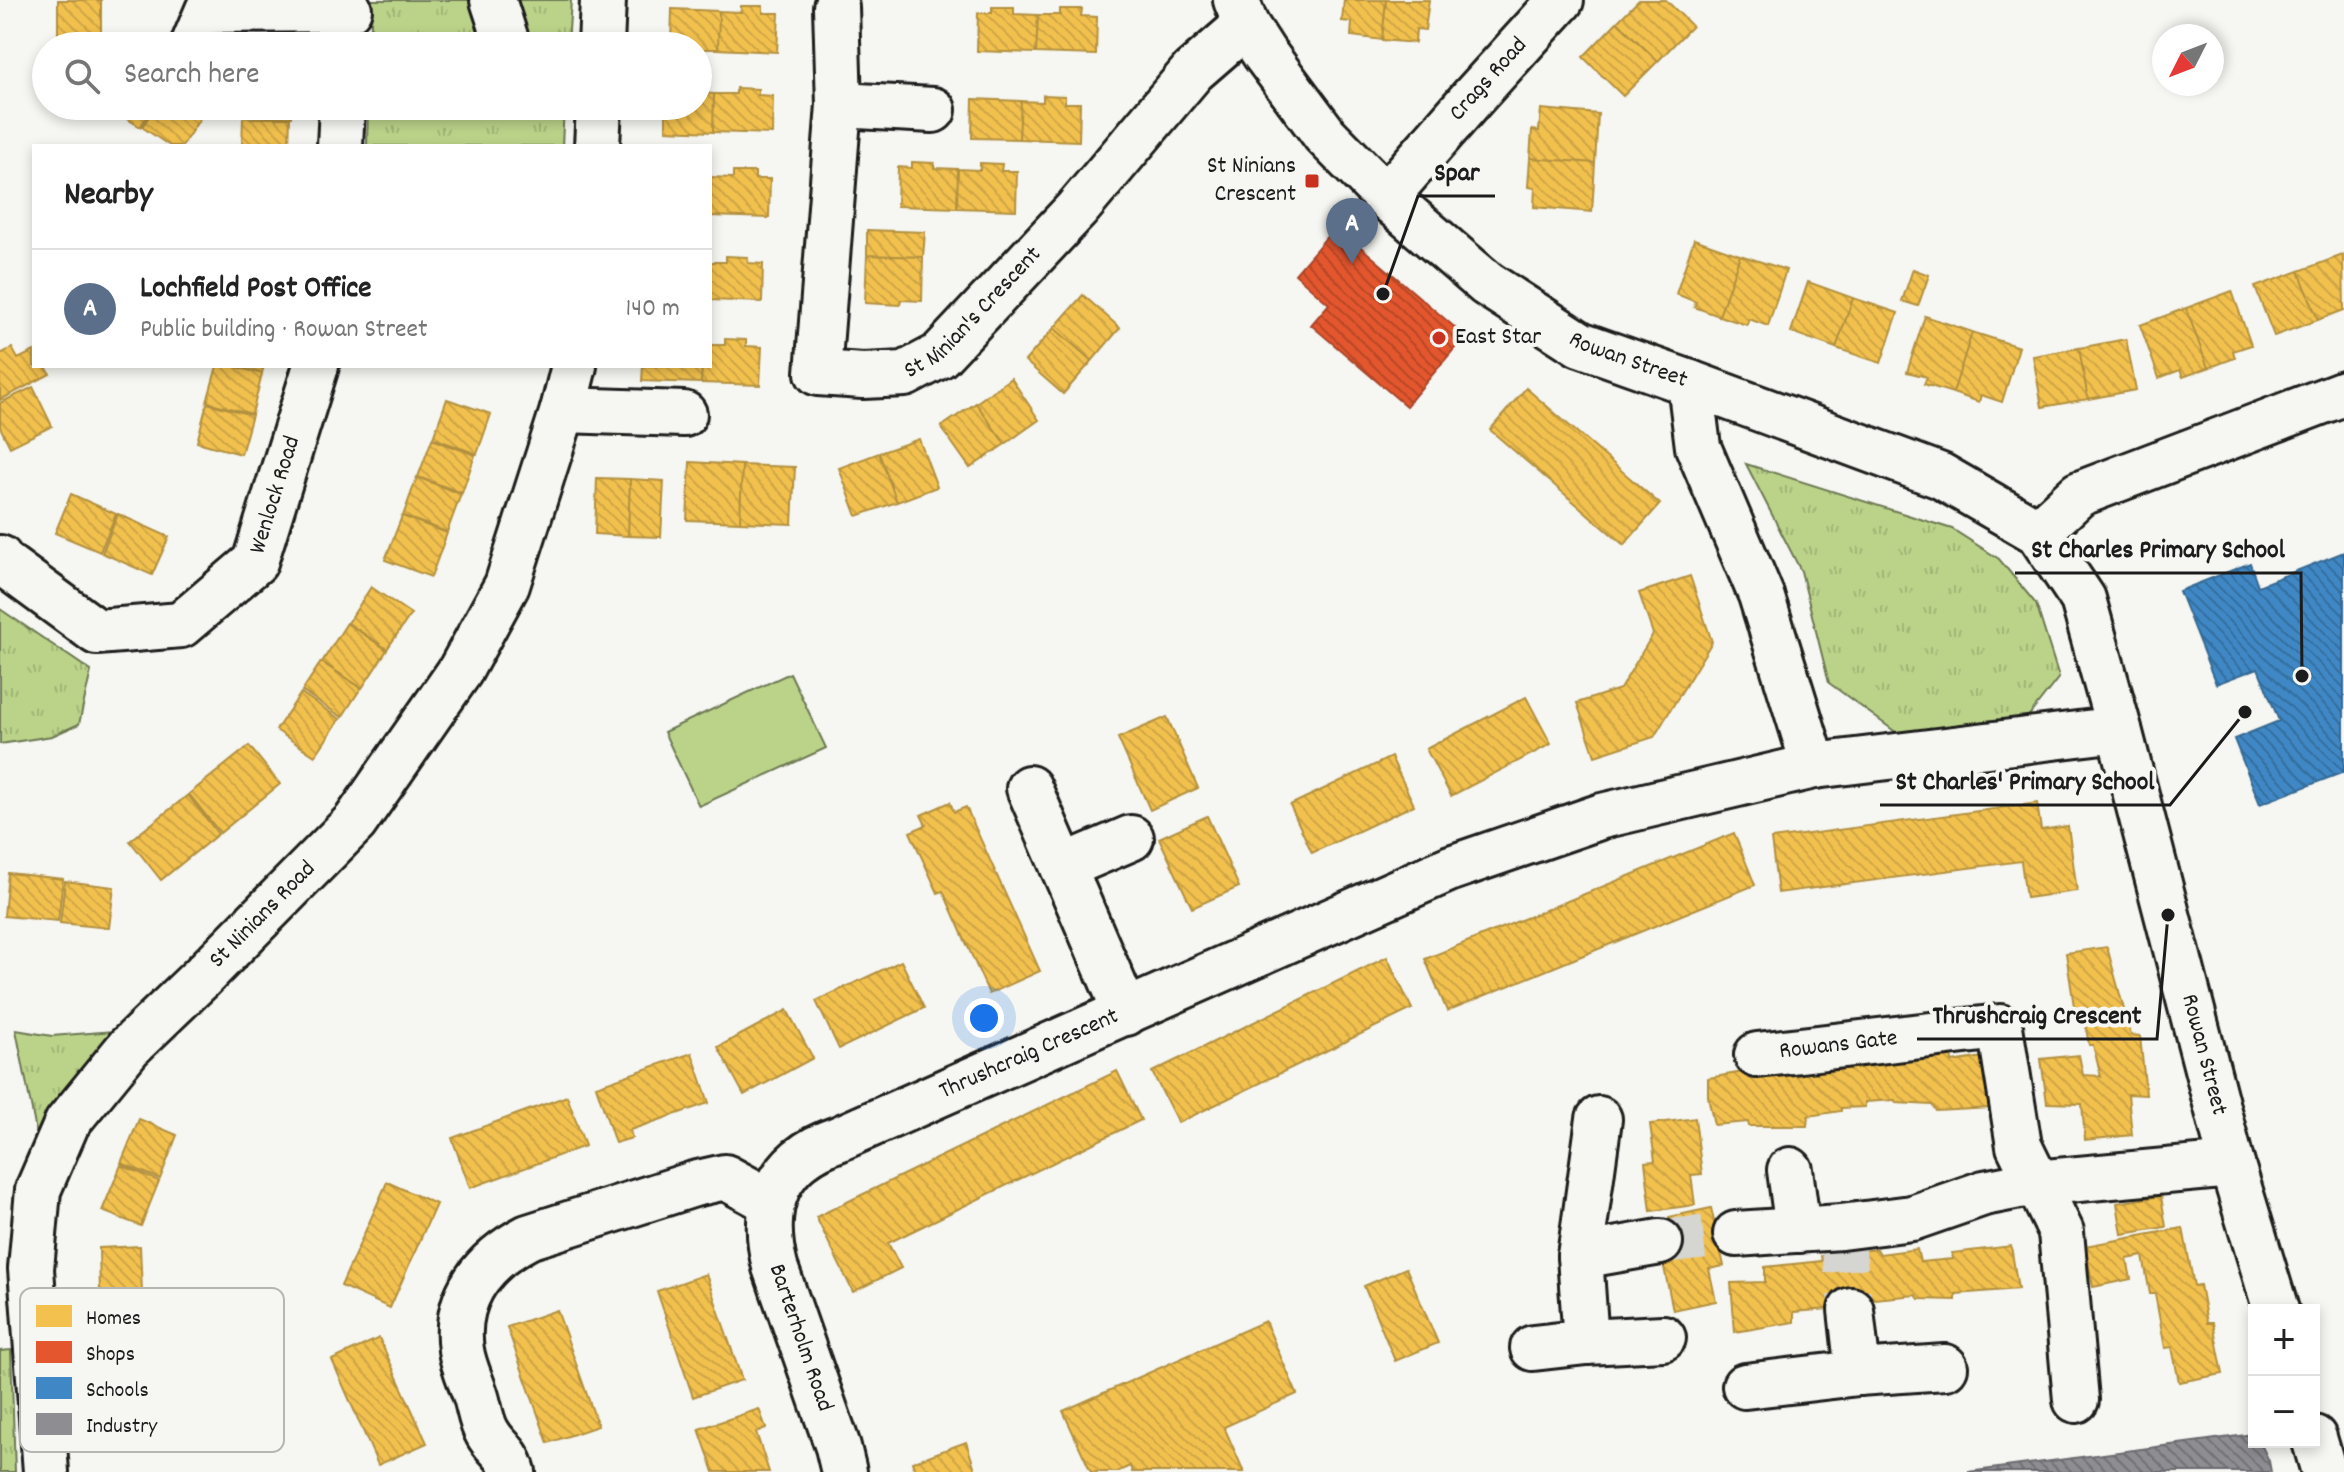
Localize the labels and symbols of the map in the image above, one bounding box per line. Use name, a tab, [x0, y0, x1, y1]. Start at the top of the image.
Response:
north arrow	[2152, 24, 2224, 96]
street label: Crags Road	[1442, 30, 1536, 129]
callout: Spar	[1418, 146, 1495, 196]
place label: St Ninians Crescent	[1207, 150, 1296, 212]
text: Spar	[1434, 156, 1480, 193]
marker: St Ninians Crescent	[1303, 172, 1321, 190]
pin: A	[1326, 198, 1378, 264]
street label: St Ninian's Crescent	[898, 239, 1050, 388]
place label: East Star	[1455, 321, 1541, 355]
street label: Rowan Street	[1561, 324, 1692, 398]
marker: East Star	[1430, 329, 1448, 347]
street label: Wenlock Road	[242, 432, 310, 558]
callout: St Charles Primary School	[2015, 523, 2301, 573]
text: St Charles Primary School	[2031, 533, 2286, 570]
callout: St Charles' Primary School	[1880, 755, 2170, 805]
text: St Charles' Primary School	[1896, 765, 2155, 802]
street label: St Ninians Road	[202, 854, 324, 977]
callout: Thrushcraig Crescent	[1917, 989, 2157, 1039]
street label: Rowan Street	[2171, 991, 2236, 1119]
your location	[964, 998, 1004, 1038]
text: Thrushcraig Crescent	[1933, 999, 2142, 1036]
street label: Thrushcraig Crescent	[934, 1000, 1124, 1109]
street label: Rowans Gate	[1778, 1022, 1899, 1069]
street label: Barterholm Road	[759, 1260, 841, 1416]
legend	[20, 1288, 284, 1452]
text: Homes	[86, 1304, 141, 1335]
text: Shops	[86, 1340, 135, 1371]
text: Schools	[86, 1376, 149, 1407]
text: Industry	[86, 1412, 158, 1443]

